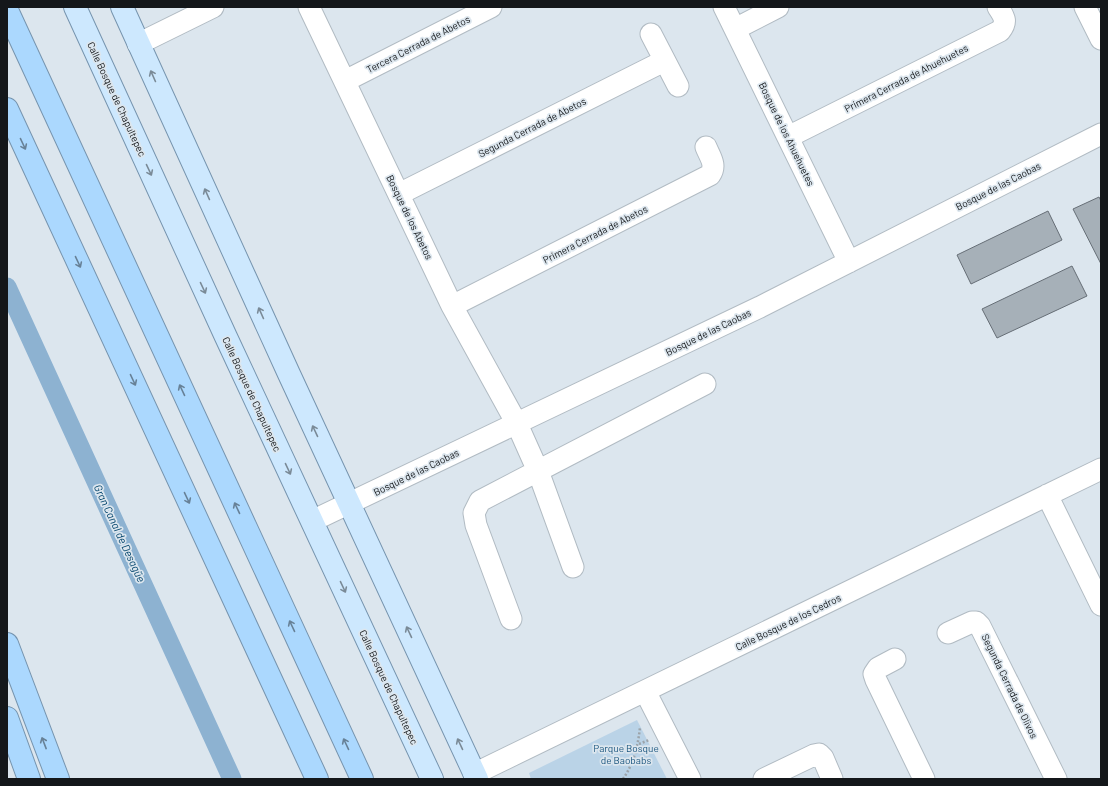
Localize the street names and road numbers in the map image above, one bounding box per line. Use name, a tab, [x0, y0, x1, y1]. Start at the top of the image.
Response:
street label: Tercera Cerrada de Abetos	[364, 13, 472, 75]
street label: Calle Bosque de Chapultepec	[85, 40, 149, 158]
street label: Primera Cerrada de Ahuehuetes	[842, 41, 970, 114]
street label: Bosque de los Ahuehuetes	[757, 80, 817, 188]
street label: Segunda Cerrada de Abetos	[476, 94, 588, 159]
street label: Bosque de las Caobas	[954, 159, 1043, 213]
street label: Bosque de los Abetos	[384, 173, 436, 261]
street label: Primera Cerrada de Abetos	[541, 202, 650, 266]
street label: Bosque de las Caobas	[663, 306, 753, 358]
street label: Calle Bosque de Chapultepec	[220, 335, 284, 453]
street label: Bosque de las Caobas	[371, 446, 461, 498]
street label: Calle Bosque de los Cedros	[733, 591, 843, 653]
street label: Calle Bosque de Chapultepec	[357, 628, 421, 746]
street label: Segunda Cerrada de Olivos	[979, 632, 1041, 740]

